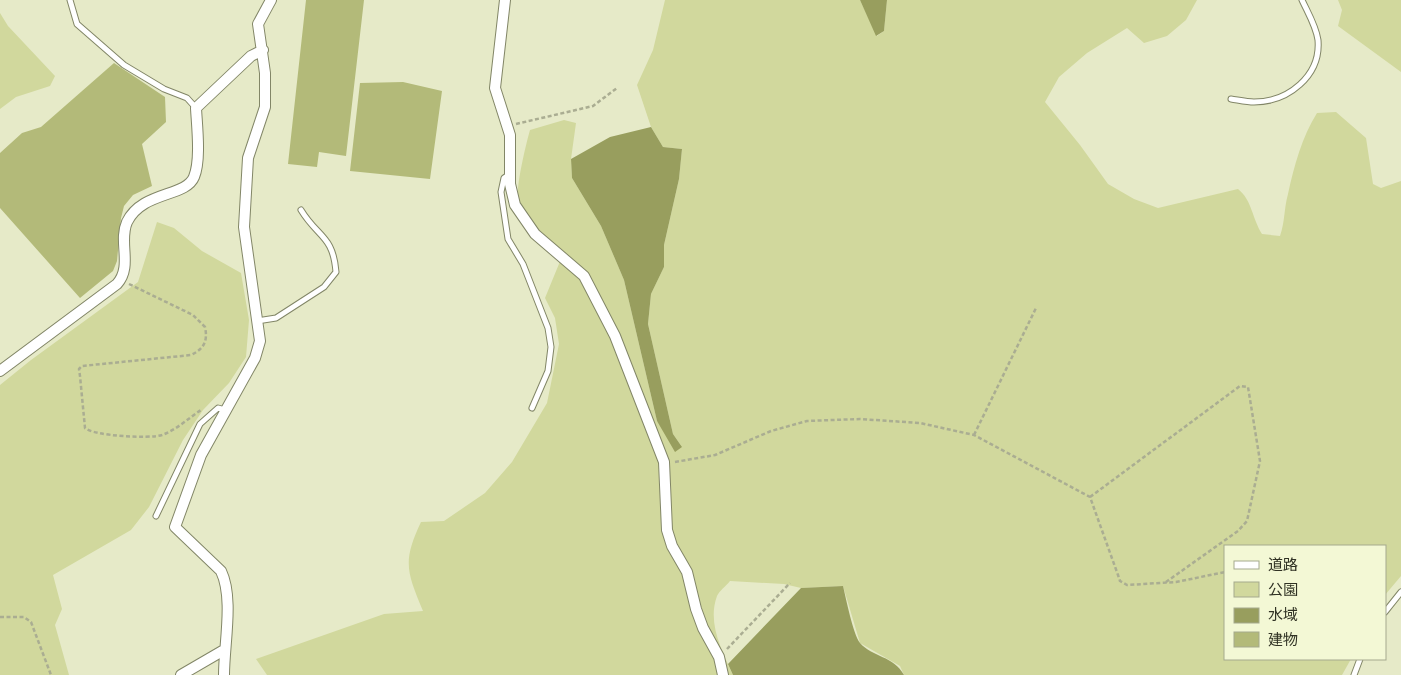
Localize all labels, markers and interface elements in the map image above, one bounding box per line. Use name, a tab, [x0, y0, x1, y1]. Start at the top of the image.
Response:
legend	[1224, 545, 1386, 660]
text: 道路	[1268, 555, 1298, 573]
text: 公園	[1268, 580, 1298, 598]
text: 水域	[1268, 605, 1298, 623]
text: 建物	[1268, 630, 1298, 648]

